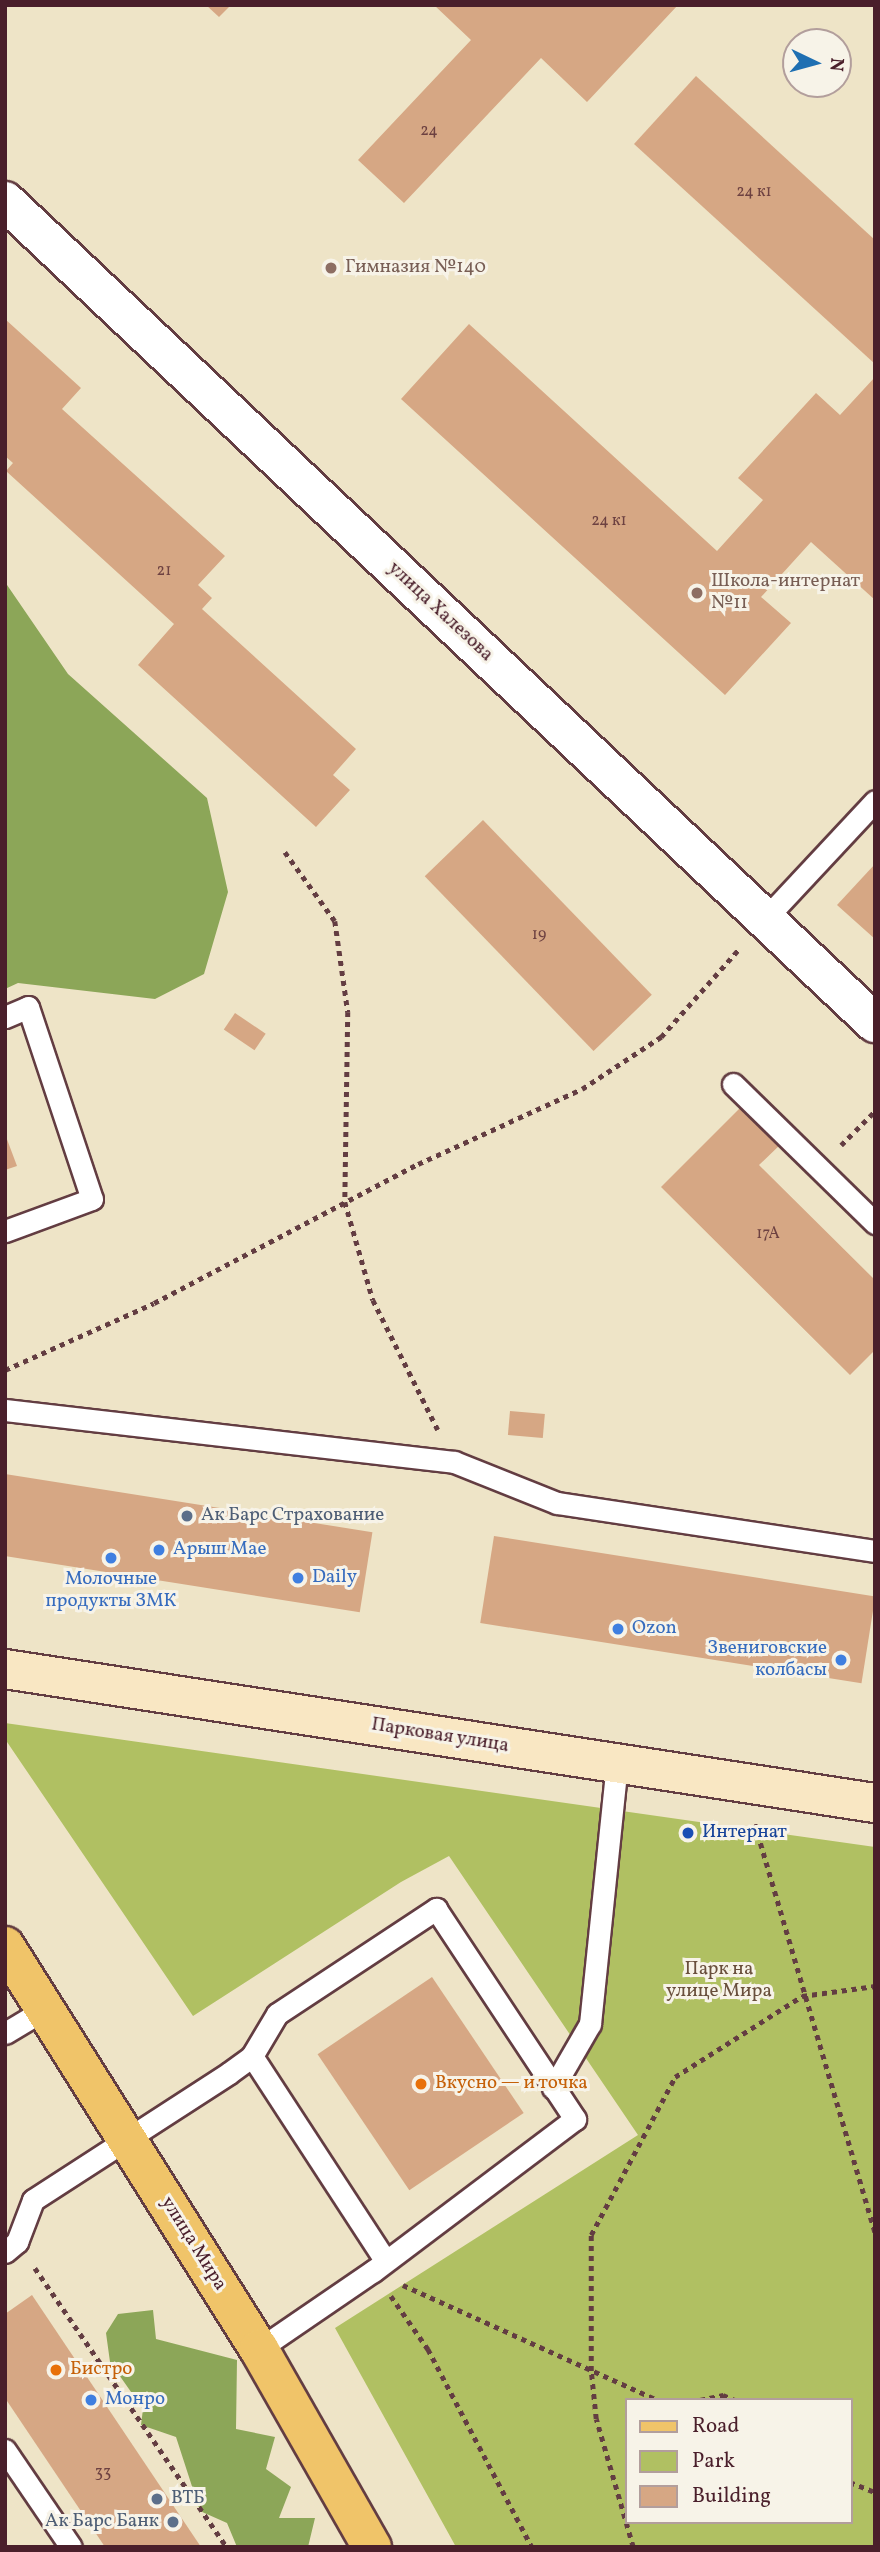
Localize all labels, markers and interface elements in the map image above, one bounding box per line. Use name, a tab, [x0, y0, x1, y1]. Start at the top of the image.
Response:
north arrow	[782, 28, 852, 98]
text: N	[822, 57, 849, 73]
house number: 24	[420, 121, 438, 141]
house number: 24 к1	[736, 182, 772, 202]
place label: Гимназия №140	[345, 257, 486, 279]
marker: Гимназия №140	[323, 260, 339, 276]
house number: 24 к1	[591, 511, 627, 531]
street label: улица Халезова	[383, 557, 497, 667]
house number: 21	[157, 561, 171, 581]
place label: Школа-интернат №11	[711, 571, 860, 615]
marker: Школа-интернат №11	[689, 585, 705, 601]
house number: 19	[532, 925, 546, 945]
house number: 17А	[756, 1224, 780, 1244]
place label: Ак Барс Страхование	[201, 1505, 384, 1527]
marker: Ак Барс Страхование	[179, 1508, 195, 1524]
place label: Арыш Мае	[173, 1539, 266, 1561]
marker: Арыш Мае	[151, 1542, 167, 1558]
marker: Молочные продукты ЗМК	[103, 1550, 119, 1566]
place label: Daily	[312, 1567, 357, 1589]
place label: Молочные продукты ЗМК	[46, 1569, 176, 1613]
marker: Daily	[290, 1570, 306, 1586]
place label: Ozon	[632, 1618, 677, 1640]
marker: Ozon	[610, 1621, 626, 1637]
place label: Звениговские колбасы	[707, 1638, 827, 1682]
marker: Звениговские колбасы	[833, 1652, 849, 1668]
street label: Парковая улица	[369, 1714, 511, 1758]
place label: Интернат	[702, 1822, 787, 1844]
marker: Интернат	[680, 1825, 696, 1841]
park label: Парк на улице Мира	[666, 1959, 772, 2003]
place label: Вкусно — и точка	[435, 2073, 589, 2095]
marker: Вкусно — и точка	[413, 2076, 429, 2092]
street label: улица Мира	[155, 2193, 231, 2295]
place label: Бистро	[70, 2359, 132, 2381]
marker: Бистро	[48, 2362, 64, 2378]
place label: Монро	[105, 2389, 165, 2411]
marker: Монро	[83, 2392, 99, 2408]
legend	[624, 2398, 852, 2524]
text: Road	[692, 2412, 739, 2441]
text: Park	[692, 2447, 735, 2476]
house number: 33	[95, 2463, 111, 2483]
text: Building	[692, 2482, 771, 2511]
place label: ВТБ	[171, 2488, 205, 2510]
marker: ВТБ	[149, 2491, 165, 2507]
place label: Ак Барс Банк	[45, 2511, 159, 2533]
marker: Ак Барс Банк	[165, 2514, 181, 2530]

